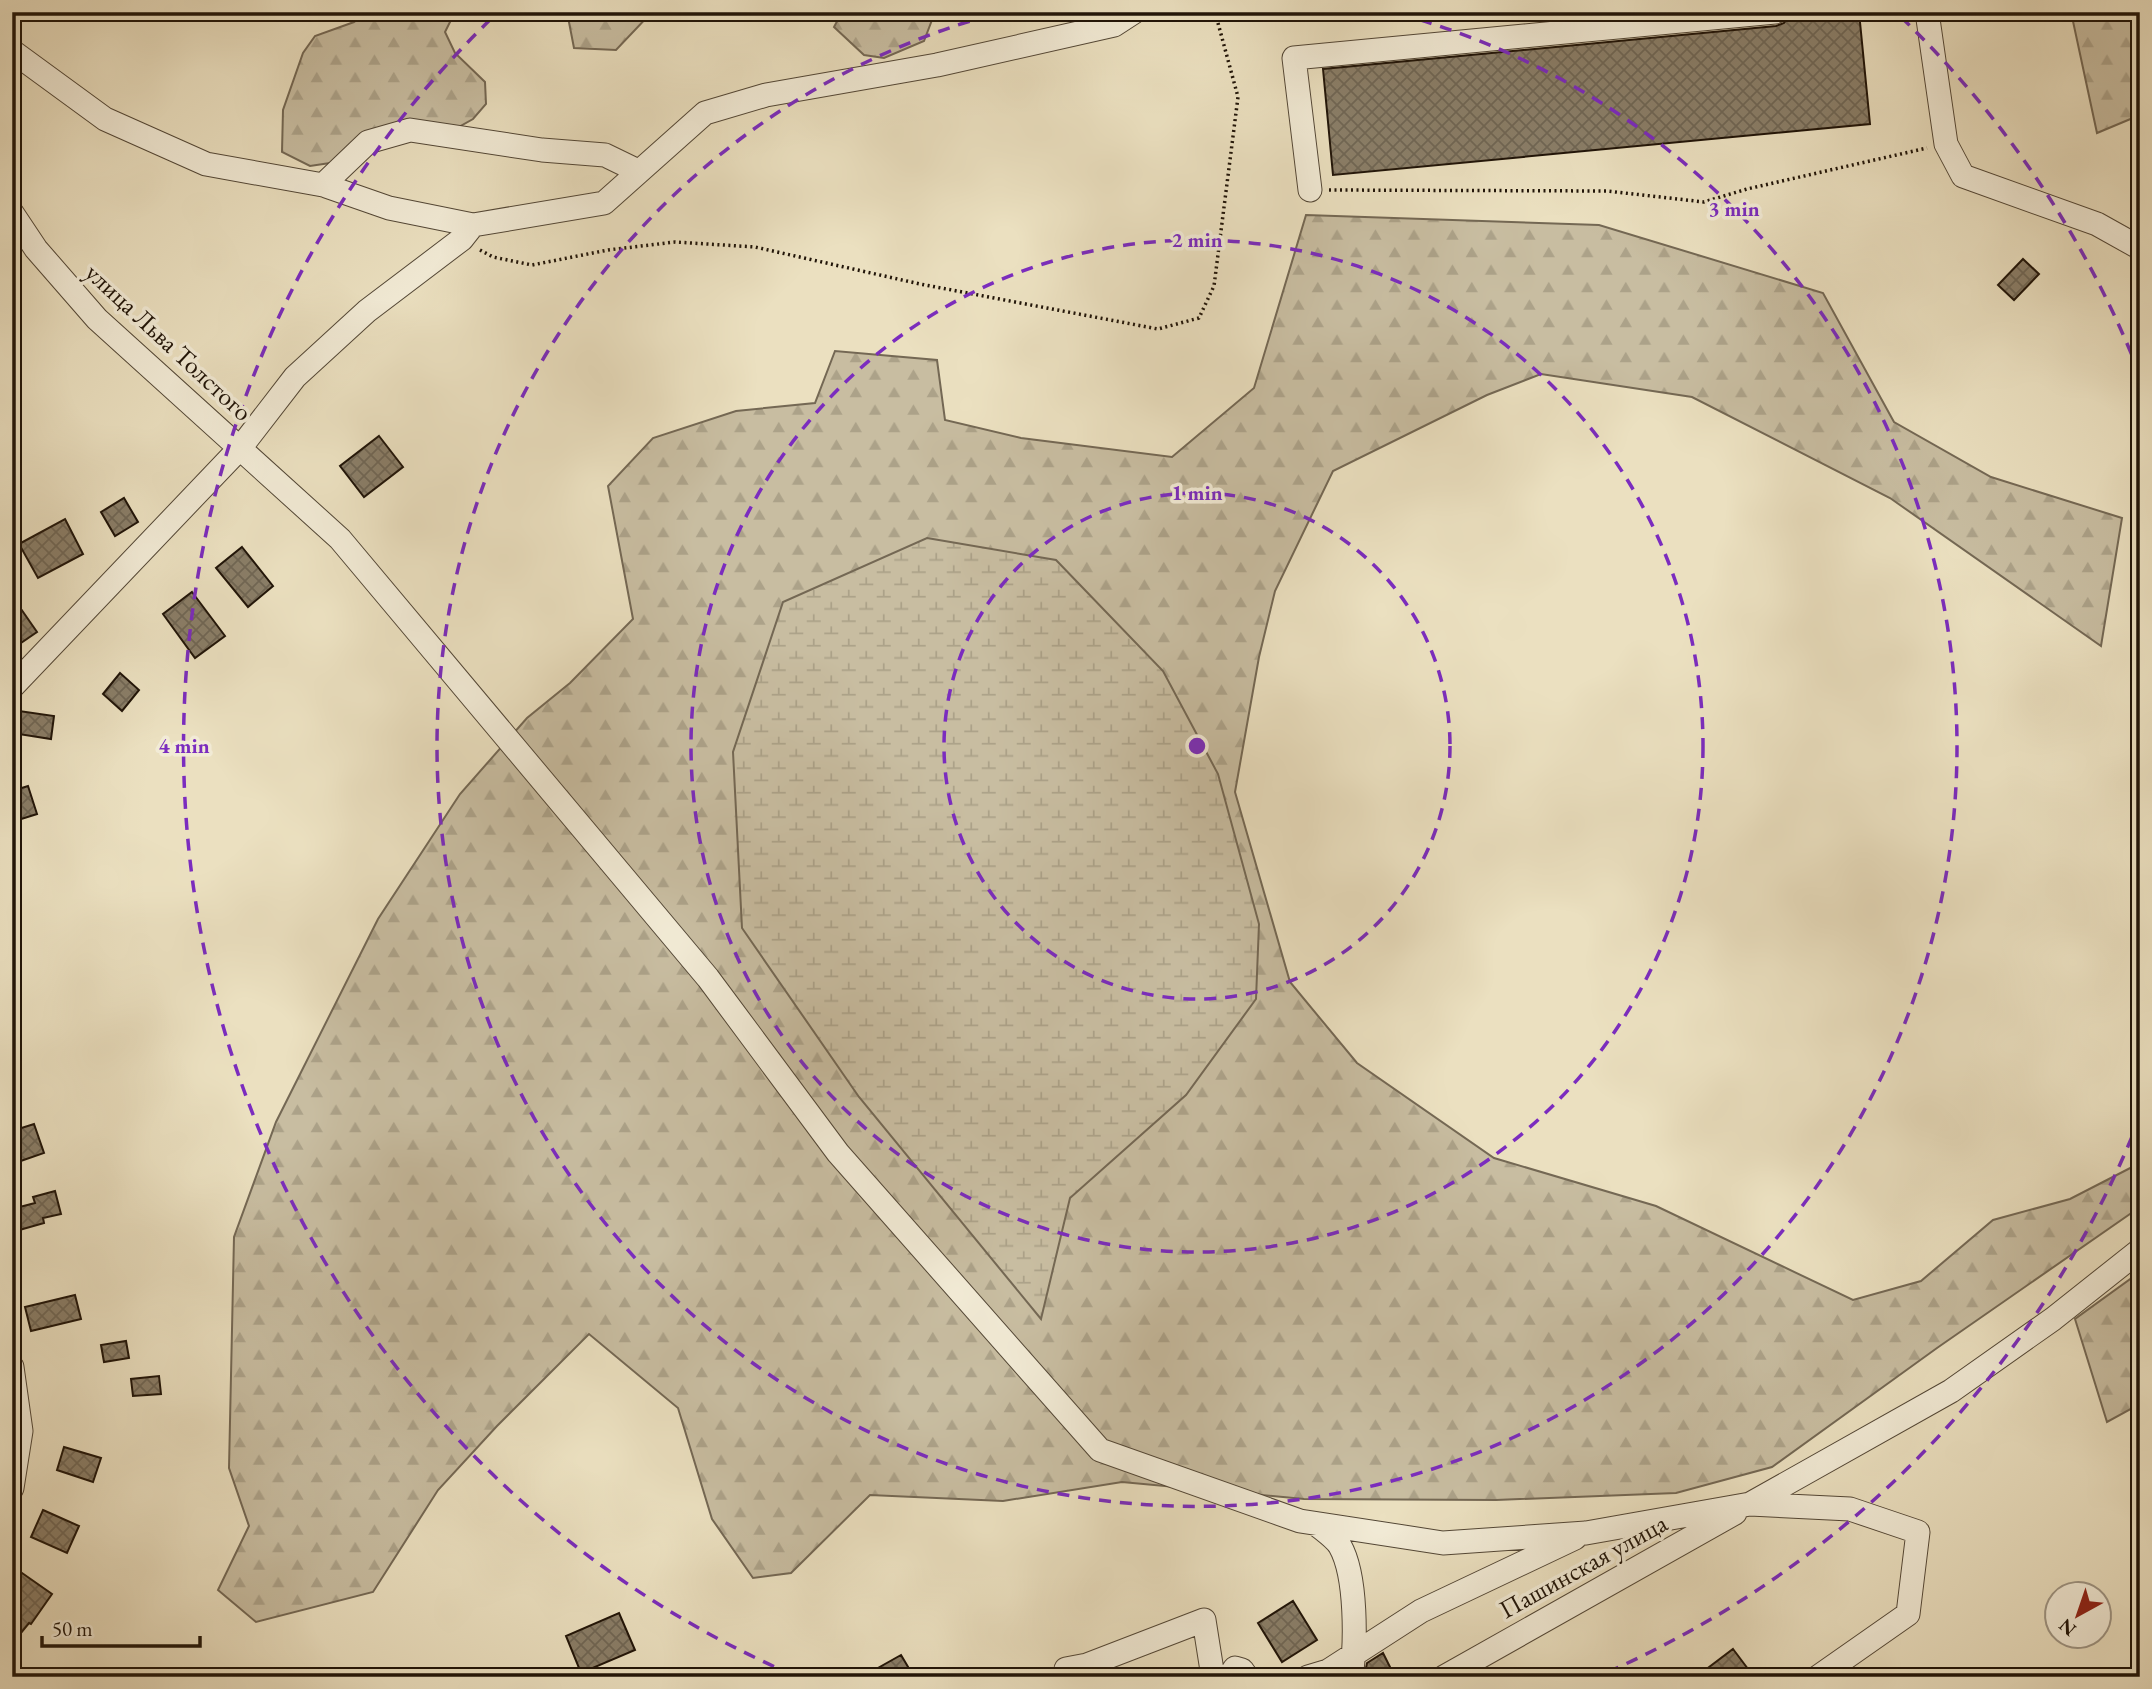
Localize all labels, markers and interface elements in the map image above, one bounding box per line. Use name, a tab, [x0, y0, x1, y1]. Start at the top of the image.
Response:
text: 3 min	[1708, 195, 1760, 222]
text: 2 min	[1171, 226, 1223, 253]
street label: улица Льва Толстого	[78, 256, 260, 428]
text: 1 min	[1171, 479, 1223, 506]
text: 4 min	[158, 732, 210, 759]
centre of rings	[1185, 734, 1209, 758]
street label: Пашинская улица	[1493, 1505, 1674, 1626]
north arrow	[2044, 1580, 2114, 1650]
scale bar	[42, 1605, 200, 1649]
text: N	[2053, 1613, 2081, 1642]
text: 50 m	[52, 1615, 93, 1642]

